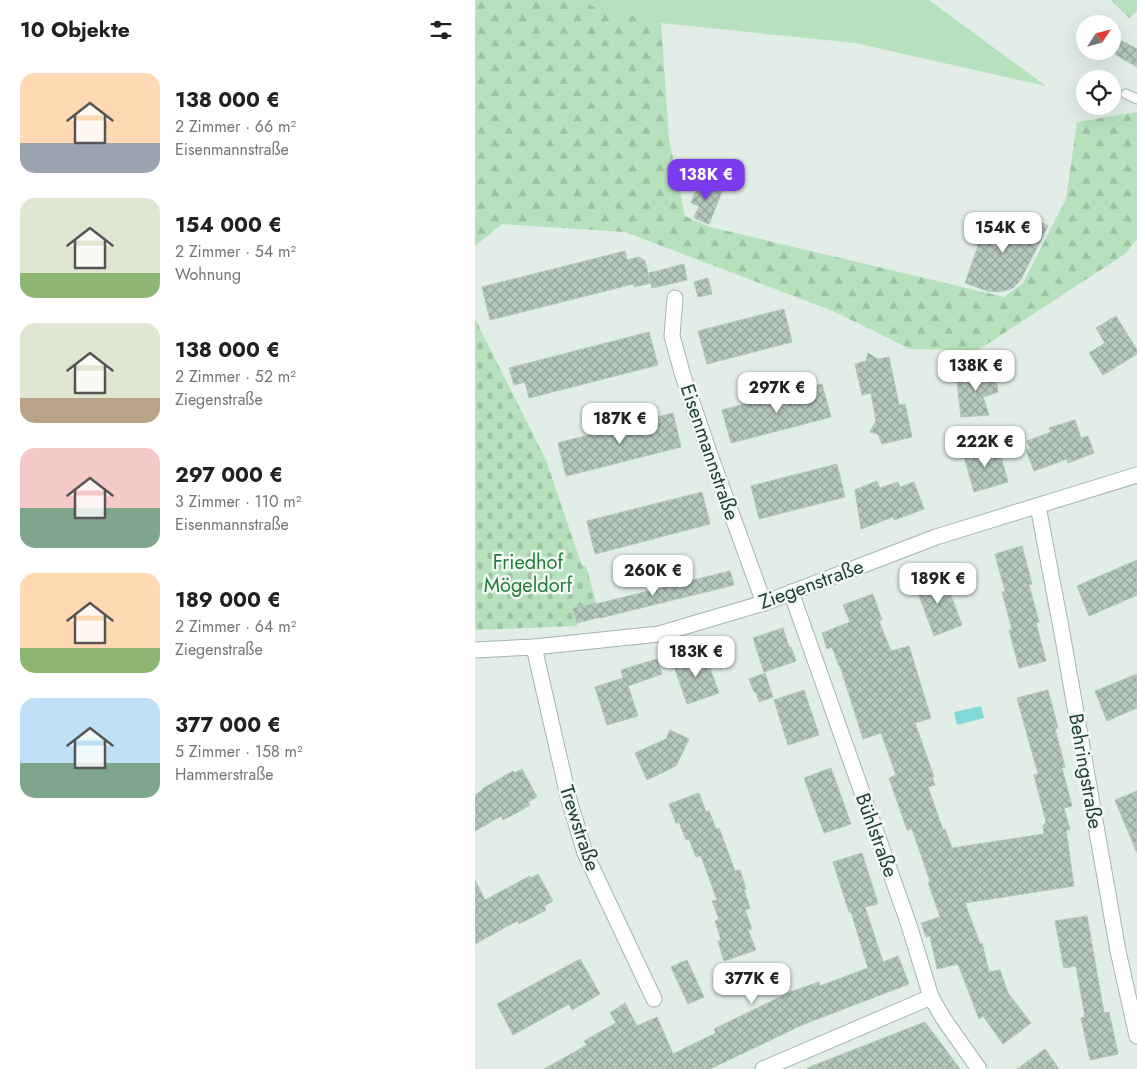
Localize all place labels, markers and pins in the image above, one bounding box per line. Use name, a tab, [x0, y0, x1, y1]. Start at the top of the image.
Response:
pin: 138K €	[665, 158, 747, 201]
pin: 154K €	[962, 212, 1044, 254]
pin: 138K €	[935, 350, 1017, 392]
pin: 297K €	[736, 372, 818, 414]
pin: 187K €	[579, 402, 661, 445]
pin: 222K €	[944, 426, 1026, 468]
pin: 260K €	[612, 554, 694, 597]
pin: 189K €	[897, 562, 979, 605]
pin: 183K €	[655, 636, 737, 678]
pin: 377K €	[711, 962, 793, 1005]

